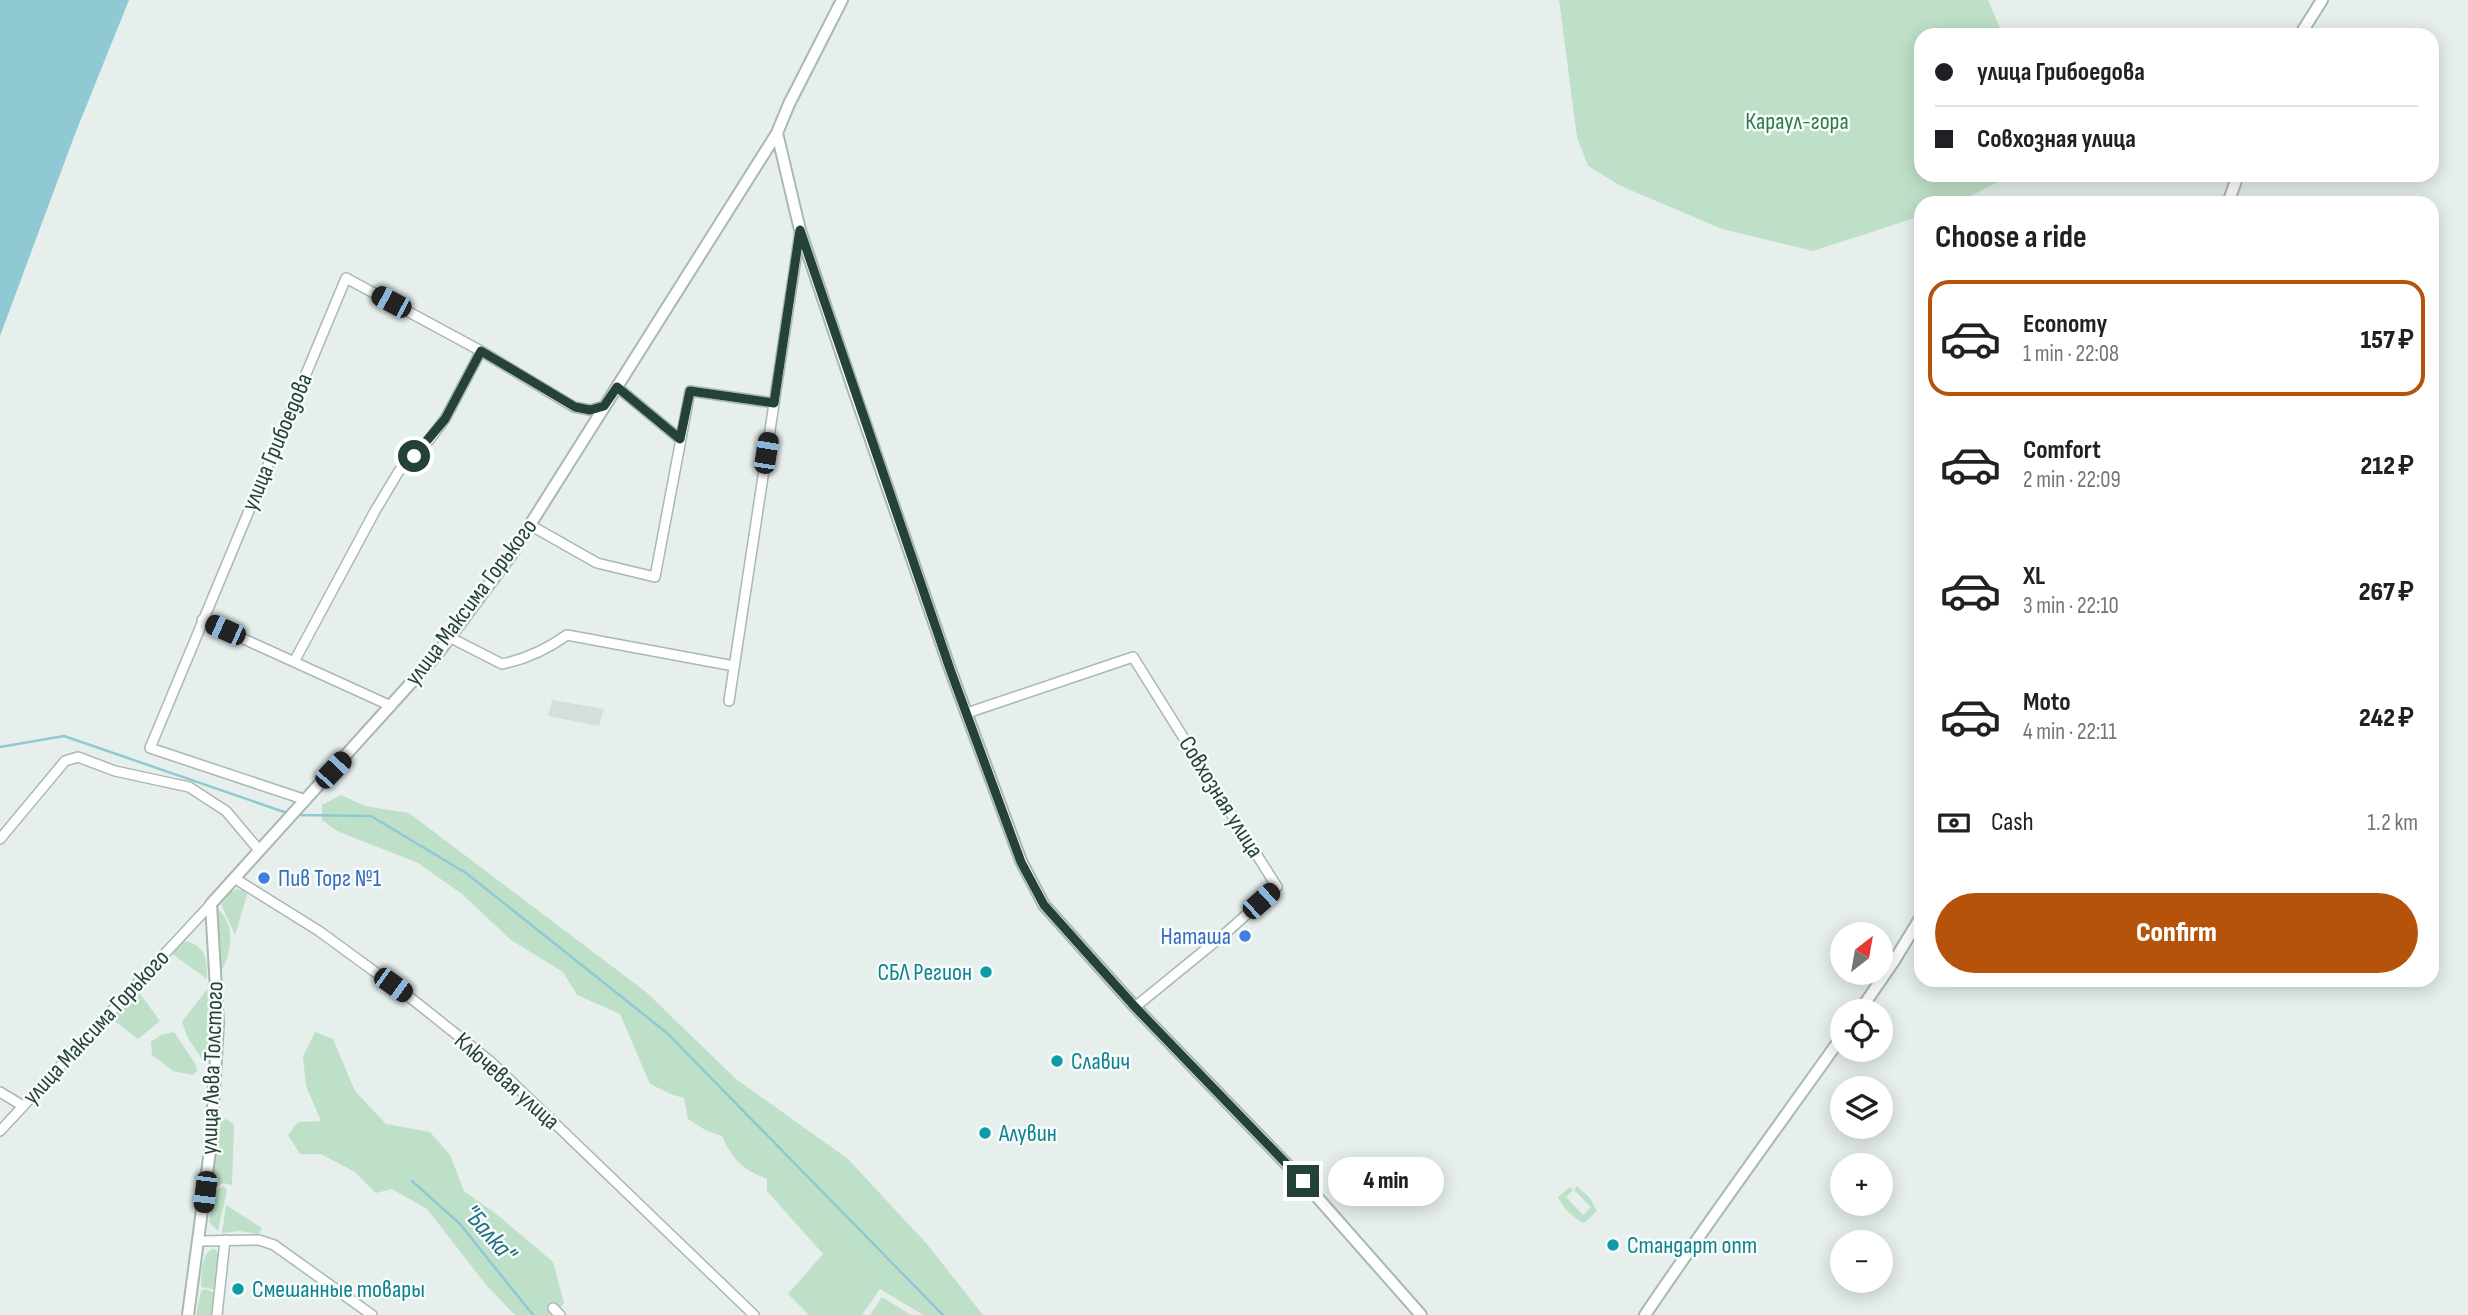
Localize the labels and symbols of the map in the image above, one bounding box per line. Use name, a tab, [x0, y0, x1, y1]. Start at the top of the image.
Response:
park label: Караул-гора	[1745, 107, 1849, 136]
car	[368, 283, 415, 321]
street label: улица Грибоедова	[235, 369, 319, 515]
car	[753, 431, 780, 475]
route start	[398, 440, 430, 472]
street label: улица Максима Горького	[399, 513, 543, 691]
car	[202, 612, 249, 648]
street label: Совхозная улица	[1172, 731, 1270, 863]
car	[311, 747, 356, 793]
place label: Пив Торг №1	[278, 864, 382, 893]
marker: Пив Торг №1	[256, 870, 272, 886]
car	[1239, 879, 1284, 923]
place label: Наташа	[1160, 922, 1231, 951]
north arrow	[1830, 922, 1894, 985]
marker: Наташа	[1237, 928, 1253, 944]
street label: улица Максима Горького	[17, 943, 175, 1111]
place label: СБЛ Регион	[877, 958, 972, 987]
car	[370, 964, 417, 1006]
marker: СБЛ Регион	[978, 964, 994, 980]
street label: улица Льва Толстого	[194, 981, 230, 1155]
street label: Ключевая улица	[448, 1026, 566, 1136]
place label: Славич	[1071, 1047, 1130, 1076]
marker: Славич	[1049, 1053, 1065, 1069]
place label: Алувин	[998, 1119, 1057, 1148]
marker: Алувин	[977, 1125, 993, 1141]
callout: 4 min	[1328, 1156, 1443, 1206]
route end	[1287, 1165, 1319, 1197]
car	[193, 1170, 218, 1214]
water label: "Балка"	[456, 1199, 523, 1270]
place label: Стандарт опт	[1627, 1231, 1757, 1260]
marker: Стандарт опт	[1605, 1237, 1621, 1253]
place label: Смешанные товары	[252, 1275, 425, 1304]
marker: Смешанные товары	[230, 1281, 246, 1297]

